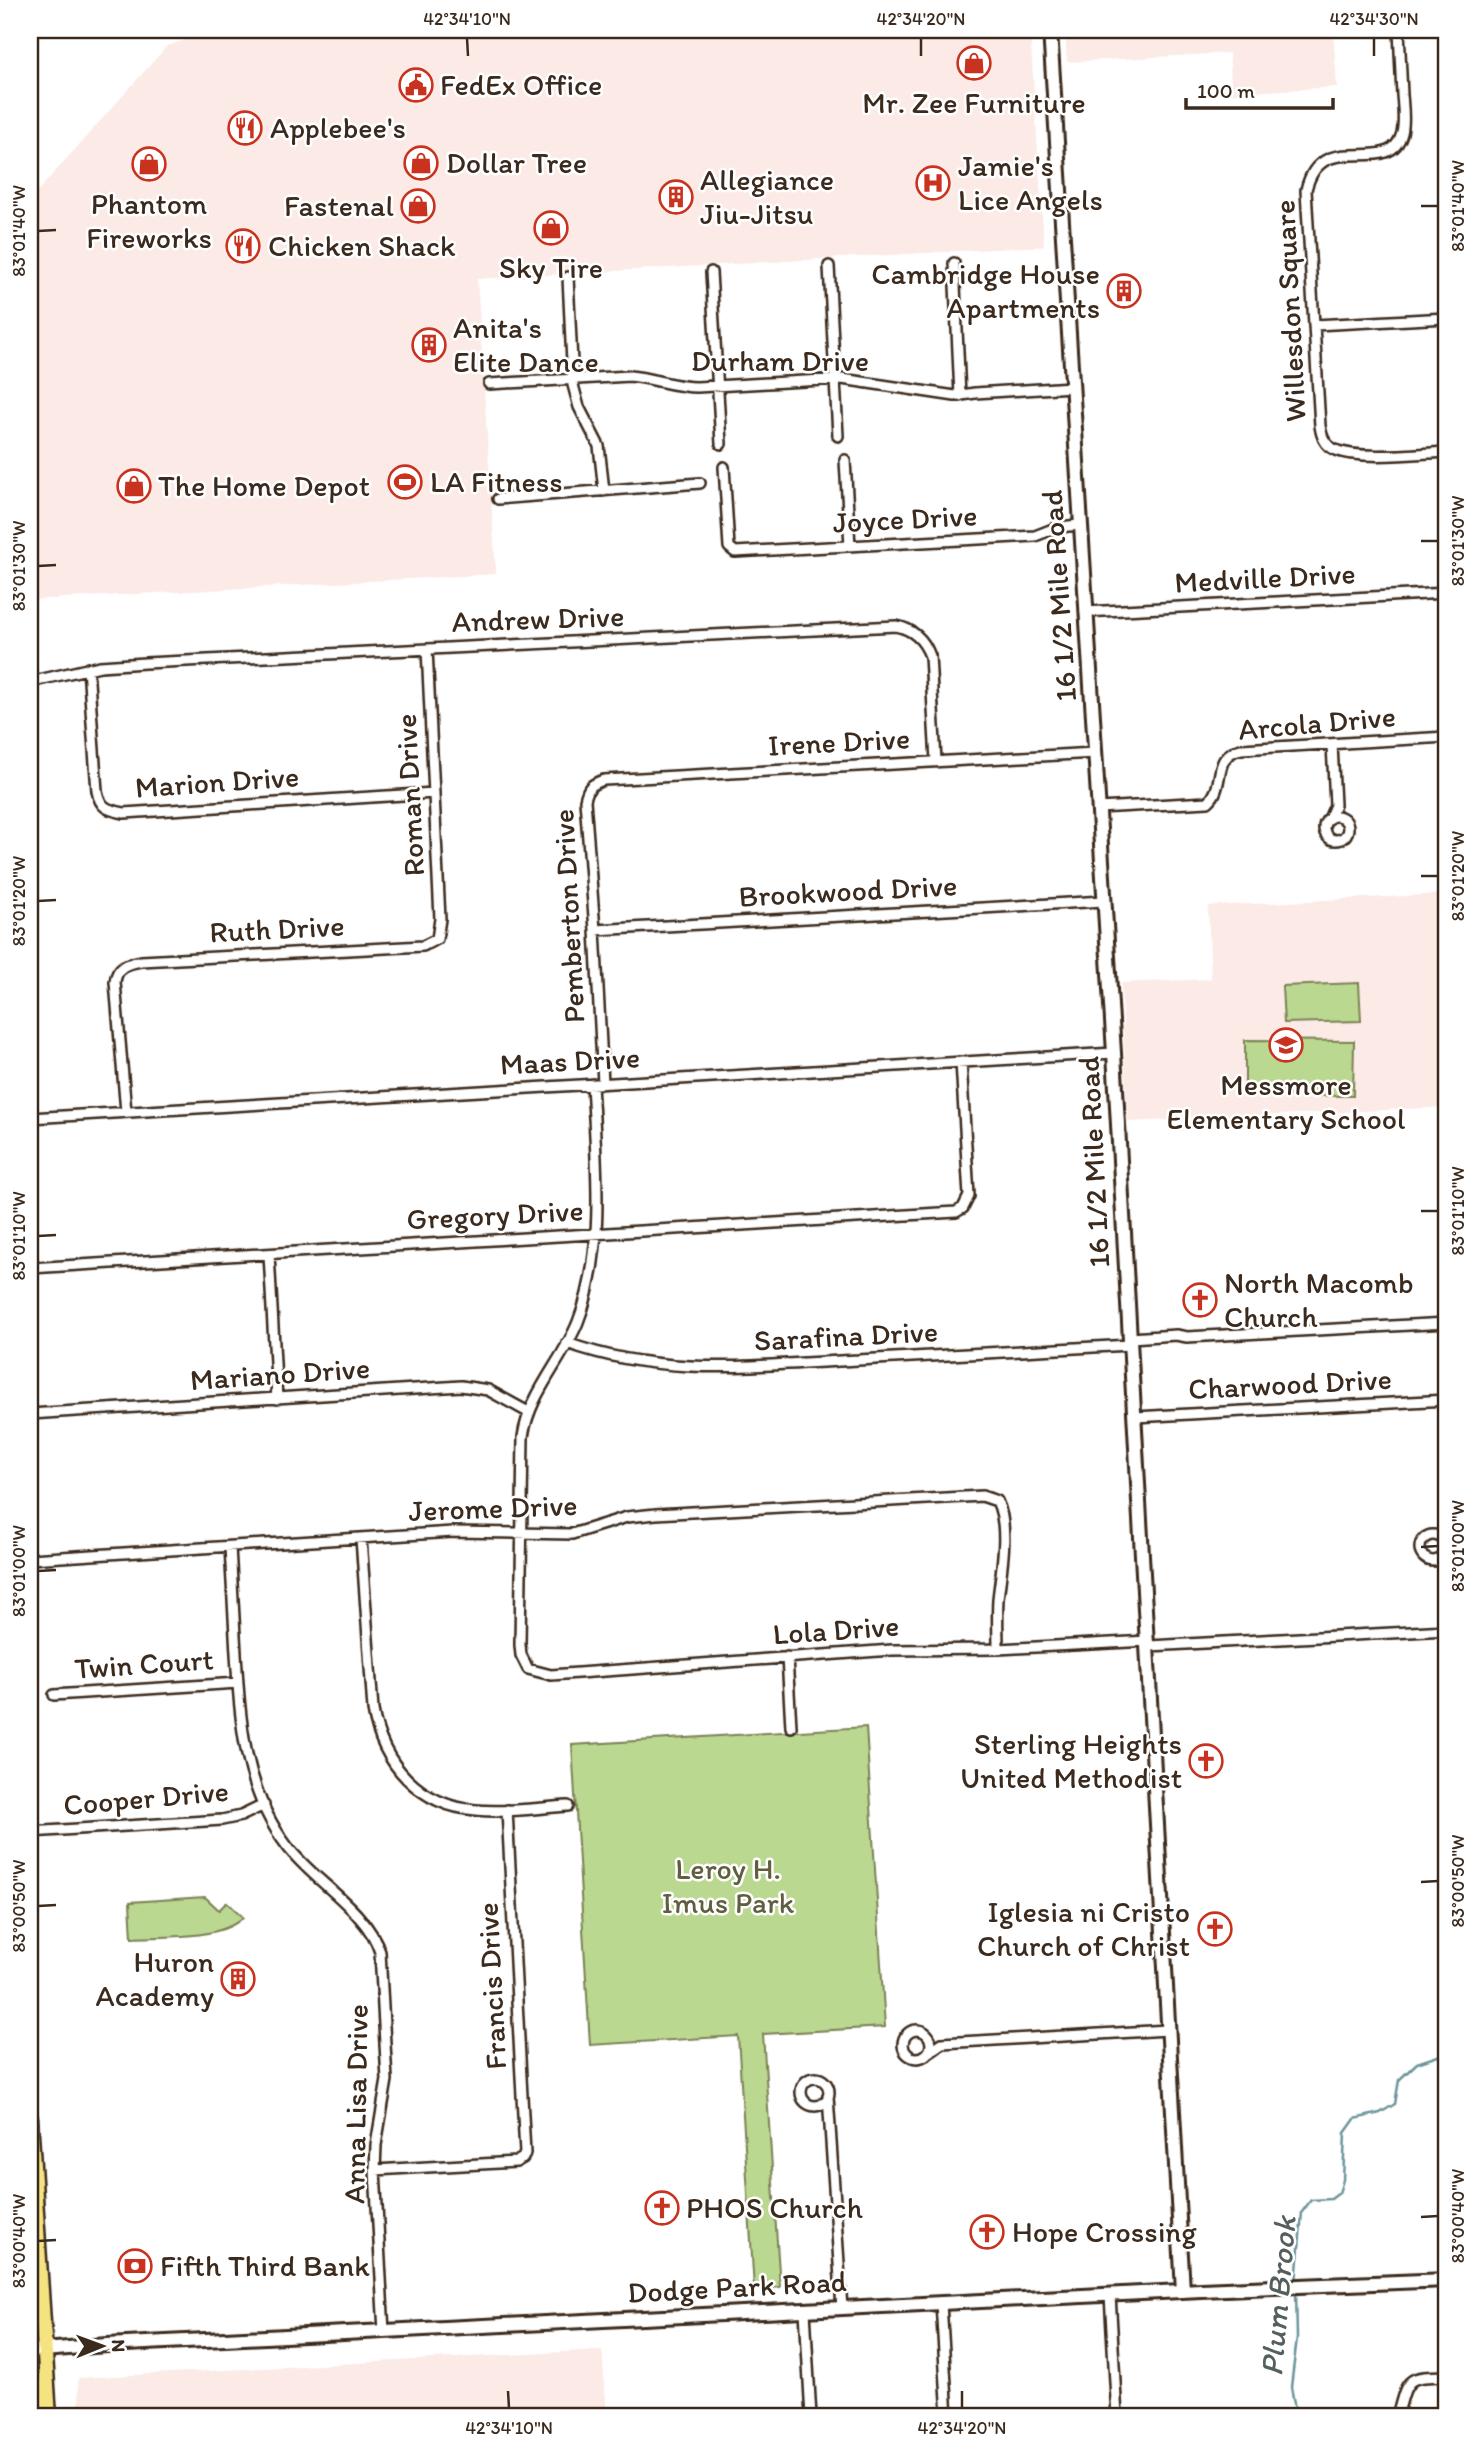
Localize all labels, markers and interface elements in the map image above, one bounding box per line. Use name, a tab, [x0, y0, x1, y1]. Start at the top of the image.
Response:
text: 42°34'10"N	[423, 8, 511, 30]
text: 42°34'20"N	[877, 8, 965, 30]
text: 42°34'30"N	[1329, 8, 1419, 30]
shop icon: Mr. Zee Furniture	[955, 44, 993, 82]
public building icon: FedEx Office	[397, 66, 435, 104]
place label: FedEx Office	[440, 66, 602, 103]
scale bar	[1186, 66, 1334, 110]
text: 100 m	[1197, 78, 1255, 103]
place label: Mr. Zee Furniture	[862, 84, 1086, 121]
restaurant icon: Applebee's	[226, 109, 264, 147]
place label: Applebee's	[270, 109, 406, 146]
shop icon: Dollar Tree	[402, 144, 440, 182]
place label: Dollar Tree	[446, 144, 587, 181]
shop icon: Phantom Fireworks	[130, 145, 168, 183]
place label: Jamie's Lice Angels	[958, 147, 1103, 218]
text: 83°01'40"W	[1447, 160, 1469, 252]
place label: Allegiance Jiu-Jitsu	[700, 161, 834, 232]
hospital icon: Jamie's Lice Angels	[914, 164, 952, 202]
building icon: Allegiance Jiu-Jitsu	[657, 178, 695, 216]
text: 83°01'40"W	[8, 185, 30, 277]
place label: Phantom Fireworks	[86, 185, 212, 256]
place label: Fastenal	[284, 187, 395, 224]
shop icon: Fastenal	[399, 187, 437, 225]
street label: Willesdon Square	[1265, 199, 1314, 423]
shop icon: Sky Tire	[532, 209, 570, 247]
restaurant icon: Chicken Shack	[224, 227, 262, 265]
place label: Chicken Shack	[268, 227, 456, 264]
place label: Sky Tire	[499, 249, 603, 286]
place label: Cambridge House Apartments	[871, 255, 1100, 326]
building icon: Cambridge House Apartments	[1105, 272, 1143, 310]
place label: Anita's Elite Dance	[453, 309, 599, 380]
building icon: Anita's Elite Dance	[410, 326, 448, 364]
street label: Durham Drive	[691, 342, 869, 379]
sports icon: LA Fitness	[386, 463, 424, 501]
place label: LA Fitness	[430, 463, 563, 500]
shop icon: The Home Depot	[115, 467, 153, 505]
place label: The Home Depot	[158, 467, 370, 504]
street label: 16 1/2 Mile Road	[1033, 489, 1084, 703]
street label: Joyce Drive	[832, 496, 978, 541]
text: 83°01'30"W	[1447, 496, 1469, 586]
text: 83°01'30"W	[8, 521, 30, 611]
street label: Medville Drive	[1174, 554, 1356, 601]
street label: Andrew Drive	[451, 597, 625, 640]
street label: Arcola Drive	[1237, 697, 1397, 748]
street label: Roman Drive	[387, 713, 432, 877]
street label: Irene Drive	[767, 719, 911, 764]
street label: Marion Drive	[134, 757, 300, 806]
street label: Pemberton Drive	[544, 808, 593, 1024]
text: 83°01'20"W	[1447, 831, 1469, 921]
text: 83°01'20"W	[8, 856, 30, 946]
street label: Brookwood Drive	[738, 866, 958, 915]
street label: Ruth Drive	[209, 906, 345, 951]
school or university icon: Messmore Elementary School	[1267, 1026, 1305, 1064]
street label: Maas Drive	[499, 1038, 641, 1083]
street label: 16 1/2 Mile Road	[1069, 1055, 1118, 1269]
place label: Messmore Elementary School	[1166, 1066, 1406, 1137]
text: 83°01'10"W	[1447, 1166, 1469, 1256]
text: 83°01'10"W	[8, 1191, 30, 1281]
street label: Gregory Drive	[406, 1191, 584, 1238]
place label: North Macomb Church	[1224, 1264, 1414, 1335]
church icon: North Macomb Church	[1181, 1281, 1219, 1319]
street label: Sarafina Drive	[753, 1312, 939, 1359]
street label: Mariano Drive	[189, 1349, 371, 1398]
street label: Charwood Drive	[1187, 1360, 1393, 1407]
street label: Jerome Drive	[408, 1486, 578, 1529]
text: 83°01'00"W	[1447, 1500, 1469, 1592]
text: 83°01'00"W	[8, 1525, 30, 1617]
street label: Lola Drive	[772, 1607, 900, 1652]
street label: Twin Court	[73, 1640, 215, 1687]
place label: Sterling Heights United Methodist	[960, 1725, 1182, 1796]
church icon: Sterling Heights United Methodist	[1187, 1742, 1225, 1780]
street label: Cooper Drive	[62, 1772, 230, 1823]
text: 83°00'50"W	[1447, 1834, 1469, 1928]
park label: Leroy H. Imus Park	[662, 1850, 795, 1921]
text: 83°00'50"W	[8, 1859, 30, 1953]
place label: Iglesia ni Cristo Church of Christ	[977, 1893, 1190, 1964]
street label: Francis Drive	[469, 1901, 514, 2071]
church icon: Iglesia ni Cristo Church of Christ	[1196, 1910, 1234, 1948]
place label: Huron Academy	[95, 1943, 214, 2014]
building icon: Huron Academy	[219, 1960, 257, 1998]
street label: Anna Lisa Drive	[335, 2004, 376, 2204]
text: 83°00'40"W	[1447, 2169, 1469, 2263]
church icon: PHOS Church	[643, 2189, 681, 2227]
place label: PHOS Church	[686, 2189, 863, 2226]
text: 83°00'40"W	[8, 2194, 30, 2288]
church icon: Hope Crossing	[968, 2213, 1006, 2251]
place label: Hope Crossing	[1012, 2213, 1197, 2250]
water label: Plum Brook	[1252, 2213, 1304, 2377]
bank icon: Fifth Third Bank	[116, 2247, 154, 2285]
place label: Fifth Third Bank	[160, 2247, 370, 2284]
street label: Dodge Park Road	[626, 2262, 848, 2311]
north arrow	[66, 2310, 136, 2380]
text: N	[107, 2339, 130, 2352]
text: 42°34'10"N	[465, 2417, 553, 2439]
text: 42°34'20"N	[918, 2417, 1006, 2439]

